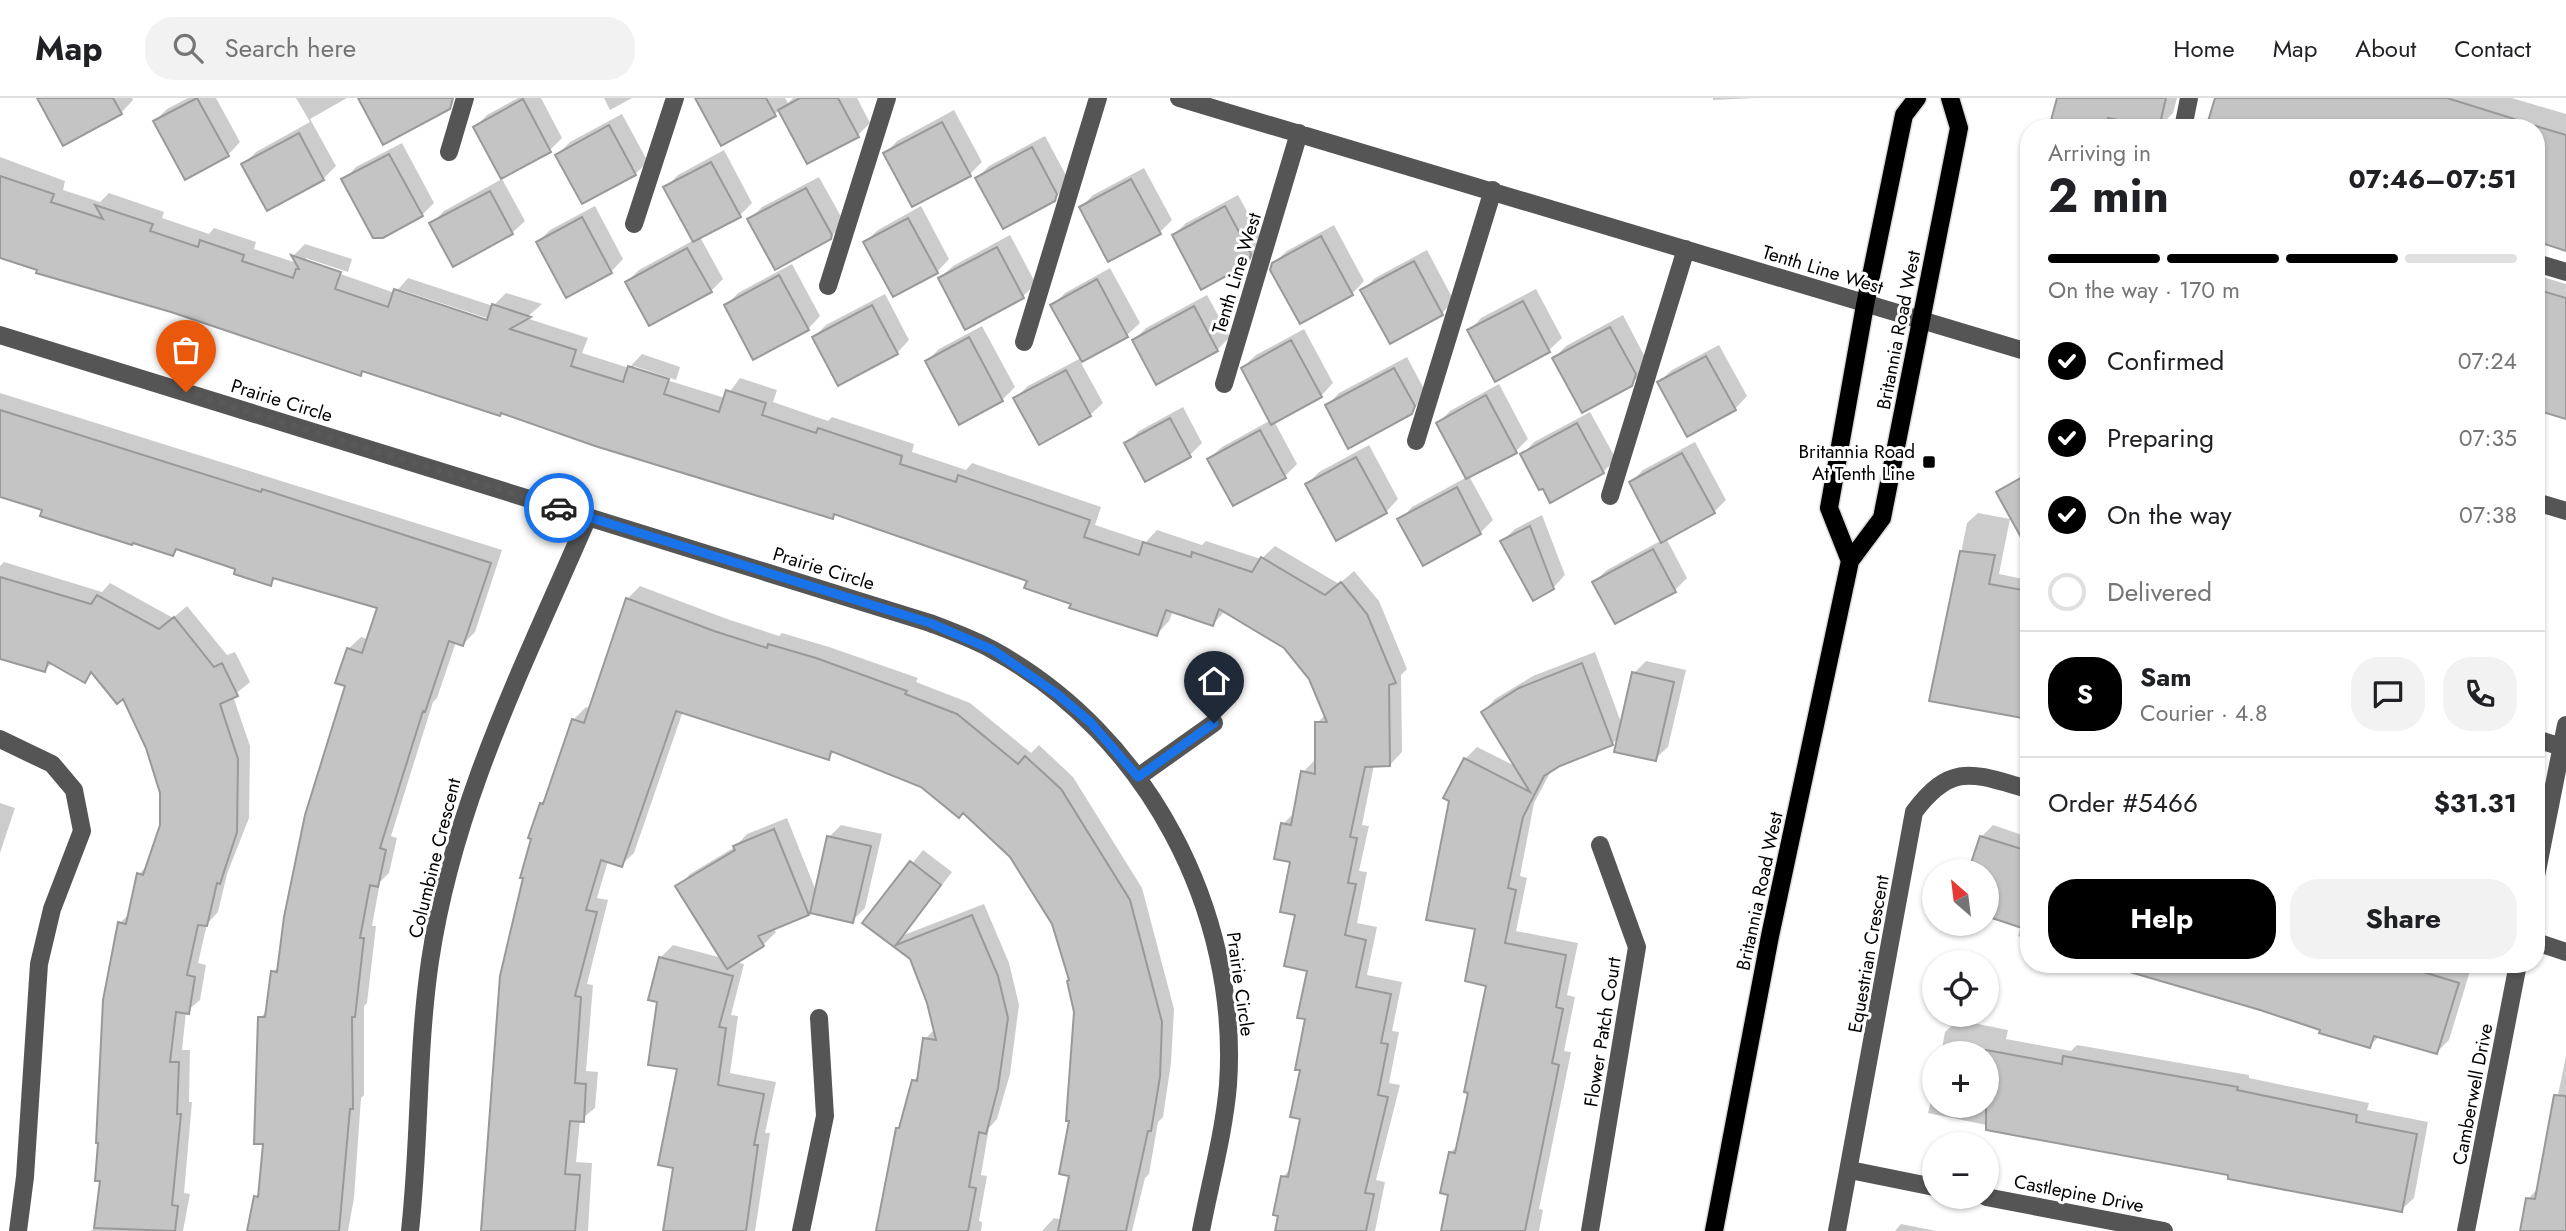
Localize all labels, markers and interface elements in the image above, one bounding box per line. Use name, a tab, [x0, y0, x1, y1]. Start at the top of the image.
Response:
search box	[145, 17, 635, 80]
text: Map	[35, 25, 103, 72]
icon: search	[169, 29, 207, 67]
text: Search here	[225, 29, 356, 67]
text: Home	[2173, 31, 2235, 66]
text: Map	[2273, 31, 2317, 66]
text: About	[2355, 31, 2416, 66]
text: Contact	[2454, 31, 2531, 66]
text: Arriving in	[2048, 136, 2151, 170]
text: 07:46–07:51	[2349, 160, 2517, 198]
text: 2 min	[2048, 163, 2169, 229]
street label: Tenth Line West	[1205, 209, 1268, 337]
street label: Tenth Line West	[1759, 238, 1887, 301]
street label: Britannia Road West	[1870, 248, 1927, 412]
text: On the way · 170 m	[2048, 273, 2240, 307]
pin	[156, 320, 216, 392]
icon: bag	[167, 331, 205, 369]
icon: check	[2048, 342, 2086, 380]
text: Confirmed	[2107, 342, 2224, 380]
text: 07:24	[2458, 344, 2517, 378]
street label: Prairie Circle	[228, 372, 336, 429]
icon: check	[2048, 419, 2086, 457]
text: Preparing	[2107, 419, 2214, 457]
text: 07:35	[2459, 421, 2517, 455]
place label: Britannia Road At Tenth Line	[1799, 438, 1915, 487]
marker: Britannia Road At Tenth Line	[1921, 454, 1937, 470]
courier	[524, 473, 594, 543]
icon: car	[540, 489, 578, 527]
icon: check	[2048, 496, 2086, 534]
text: On the way	[2107, 496, 2232, 534]
text: 07:38	[2459, 498, 2517, 532]
street label: Prairie Circle	[770, 540, 878, 597]
text: Delivered	[2107, 573, 2212, 611]
pin	[1184, 651, 1244, 723]
button: chat	[2351, 657, 2425, 731]
button: phone	[2443, 657, 2517, 731]
text: Sam	[2140, 658, 2192, 696]
icon: home	[1195, 662, 1233, 700]
text: S	[2077, 675, 2093, 713]
text: Courier · 4.8	[2140, 696, 2268, 730]
street label: Columbine Crescent	[402, 775, 468, 941]
text: Order #5466	[2048, 784, 2198, 822]
text: $31.31	[2434, 784, 2517, 822]
street label: Britannia Road West	[1729, 809, 1790, 973]
north arrow	[1922, 859, 1998, 936]
map controls	[1922, 859, 1999, 1209]
street label: Equestrian Crescent	[1841, 873, 1896, 1035]
button: Help	[2048, 879, 2276, 959]
button: Share	[2290, 879, 2517, 959]
street label: Prairie Circle	[1220, 930, 1261, 1038]
button: locate	[1922, 950, 1999, 1027]
street label: Flower Patch Court	[1577, 955, 1628, 1109]
street label: Camberwell Drive	[2446, 1021, 2499, 1167]
button: +	[1922, 1041, 1999, 1118]
button: −	[1922, 1132, 1999, 1209]
street label: Castlepine Drive	[2012, 1168, 2146, 1219]

